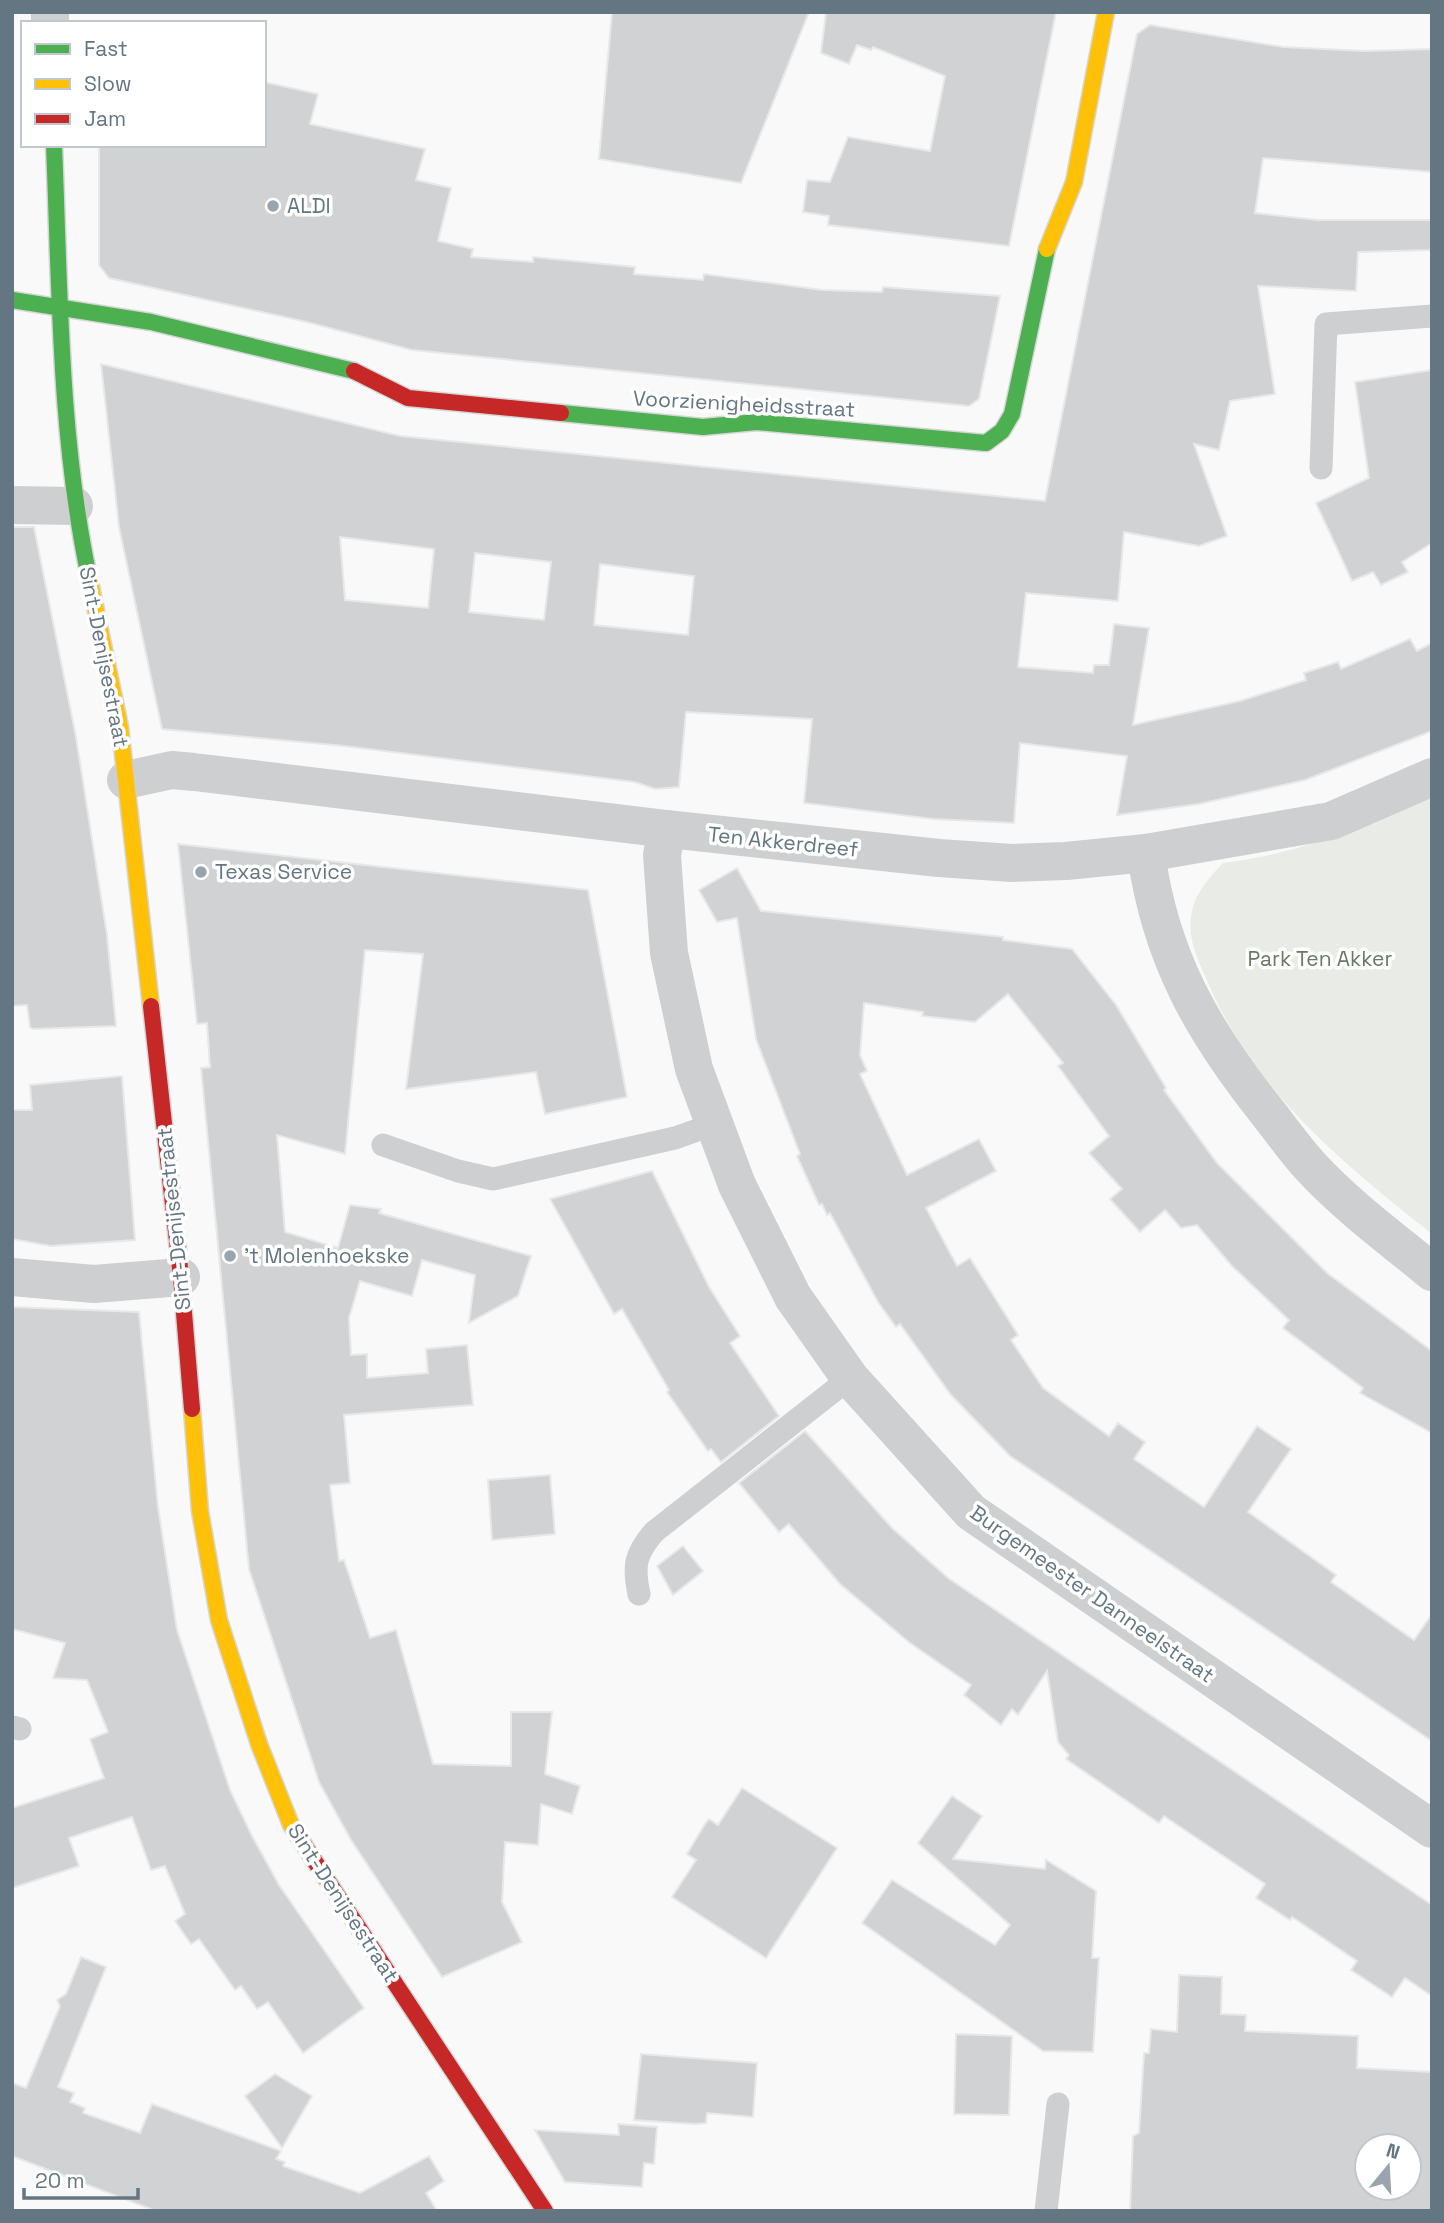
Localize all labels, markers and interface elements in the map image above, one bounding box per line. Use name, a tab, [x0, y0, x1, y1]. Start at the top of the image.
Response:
legend	[21, 21, 266, 147]
text: Fast	[84, 35, 128, 62]
text: Slow	[84, 70, 132, 97]
text: Jam	[84, 105, 126, 132]
place label: ALDI	[287, 192, 331, 219]
marker: ALDI	[265, 198, 281, 214]
street label: Voorzienigheidsstraat	[632, 384, 856, 423]
street label: Sint-Denijsestraat	[74, 564, 135, 750]
street label: Ten Akkerdreef	[707, 820, 859, 863]
place label: Texas Service	[215, 858, 352, 885]
marker: Texas Service	[193, 864, 209, 880]
park label: Park Ten Akker	[1248, 945, 1392, 972]
street label: Sint-Denijsestraat	[150, 1126, 197, 1312]
place label: 't Molenhoekske	[244, 1242, 410, 1269]
marker: 't Molenhoekske	[222, 1248, 238, 1264]
street label: Burgemeester Danneelstraat	[965, 1499, 1220, 1688]
street label: Sint-Denijsestraat	[282, 1818, 405, 1987]
north arrow	[1353, 2132, 1423, 2202]
text: N	[1383, 2137, 1403, 2165]
scale bar	[24, 2156, 138, 2200]
text: 20 m	[35, 2167, 85, 2194]

